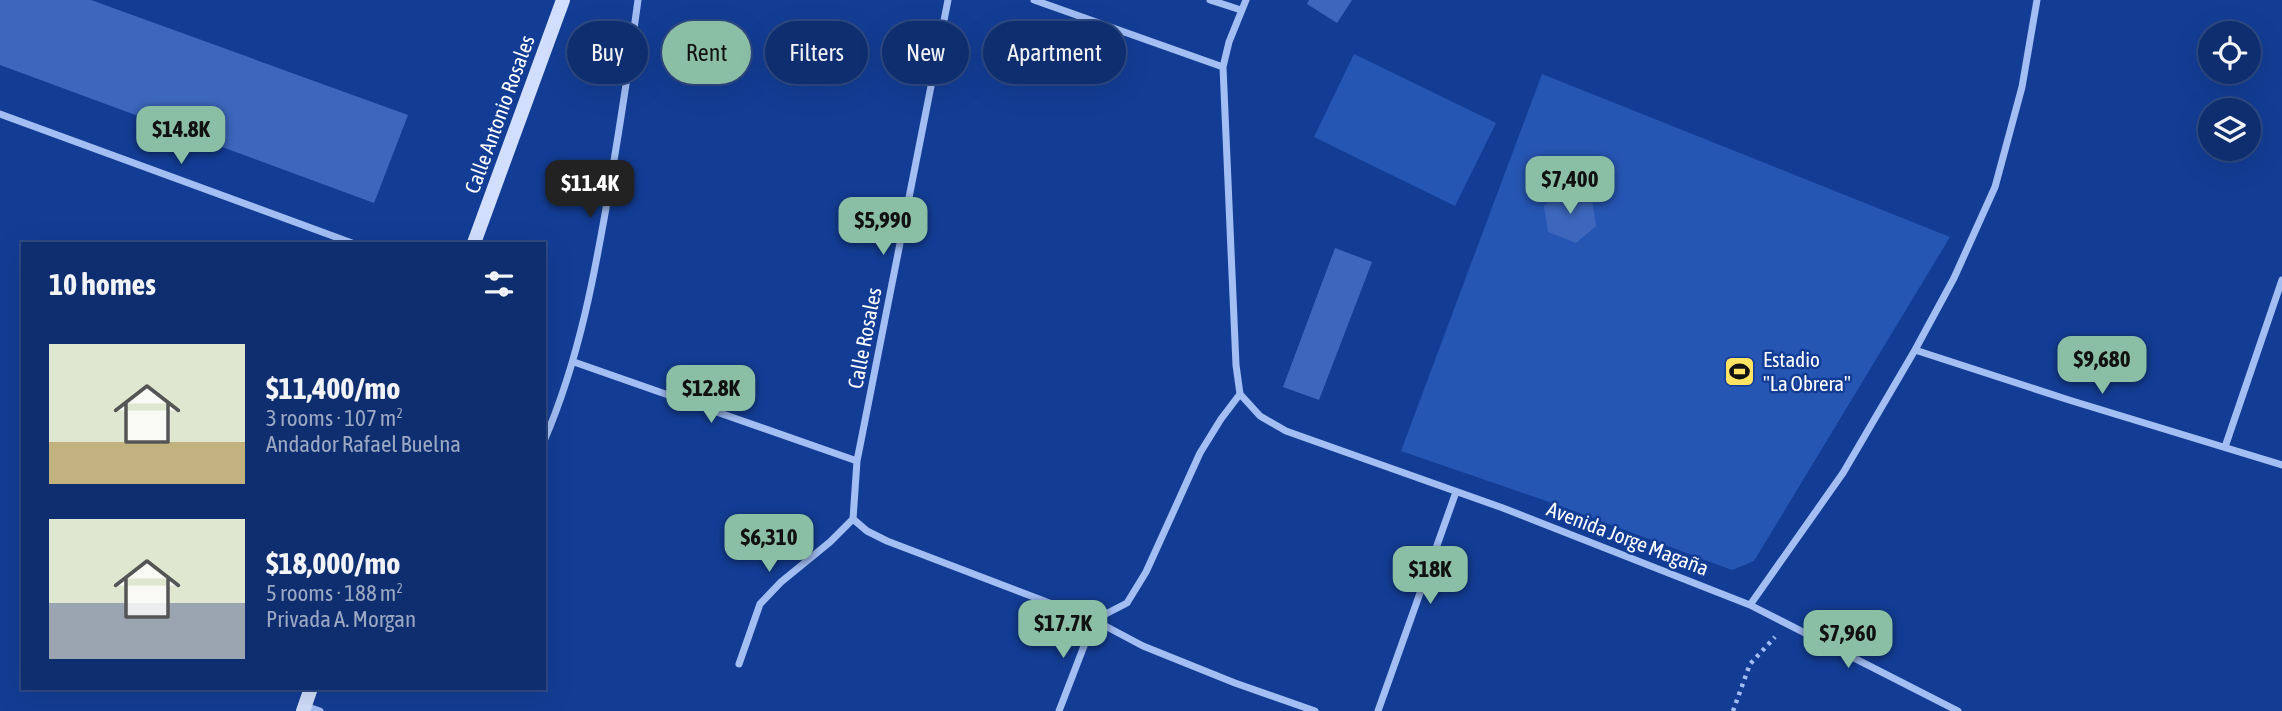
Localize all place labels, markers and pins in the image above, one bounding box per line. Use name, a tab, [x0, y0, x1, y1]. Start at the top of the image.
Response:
pin: $14.8K	[124, 106, 238, 166]
pin: $7,400	[1513, 156, 1627, 216]
pin: $11.4K	[533, 160, 647, 220]
pin: $5,990	[826, 198, 940, 257]
pin: $9,680	[2045, 336, 2159, 396]
place label: Estadio "La Obrera"	[1763, 347, 1851, 395]
sports icon: Estadio "La Obrera"	[1723, 354, 1757, 388]
pin: $12.8K	[654, 366, 768, 425]
pin: $6,310	[712, 514, 826, 574]
pin: $18K	[1389, 546, 1471, 606]
pin: $17.7K	[1006, 600, 1120, 660]
pin: $7,960	[1791, 610, 1905, 670]

